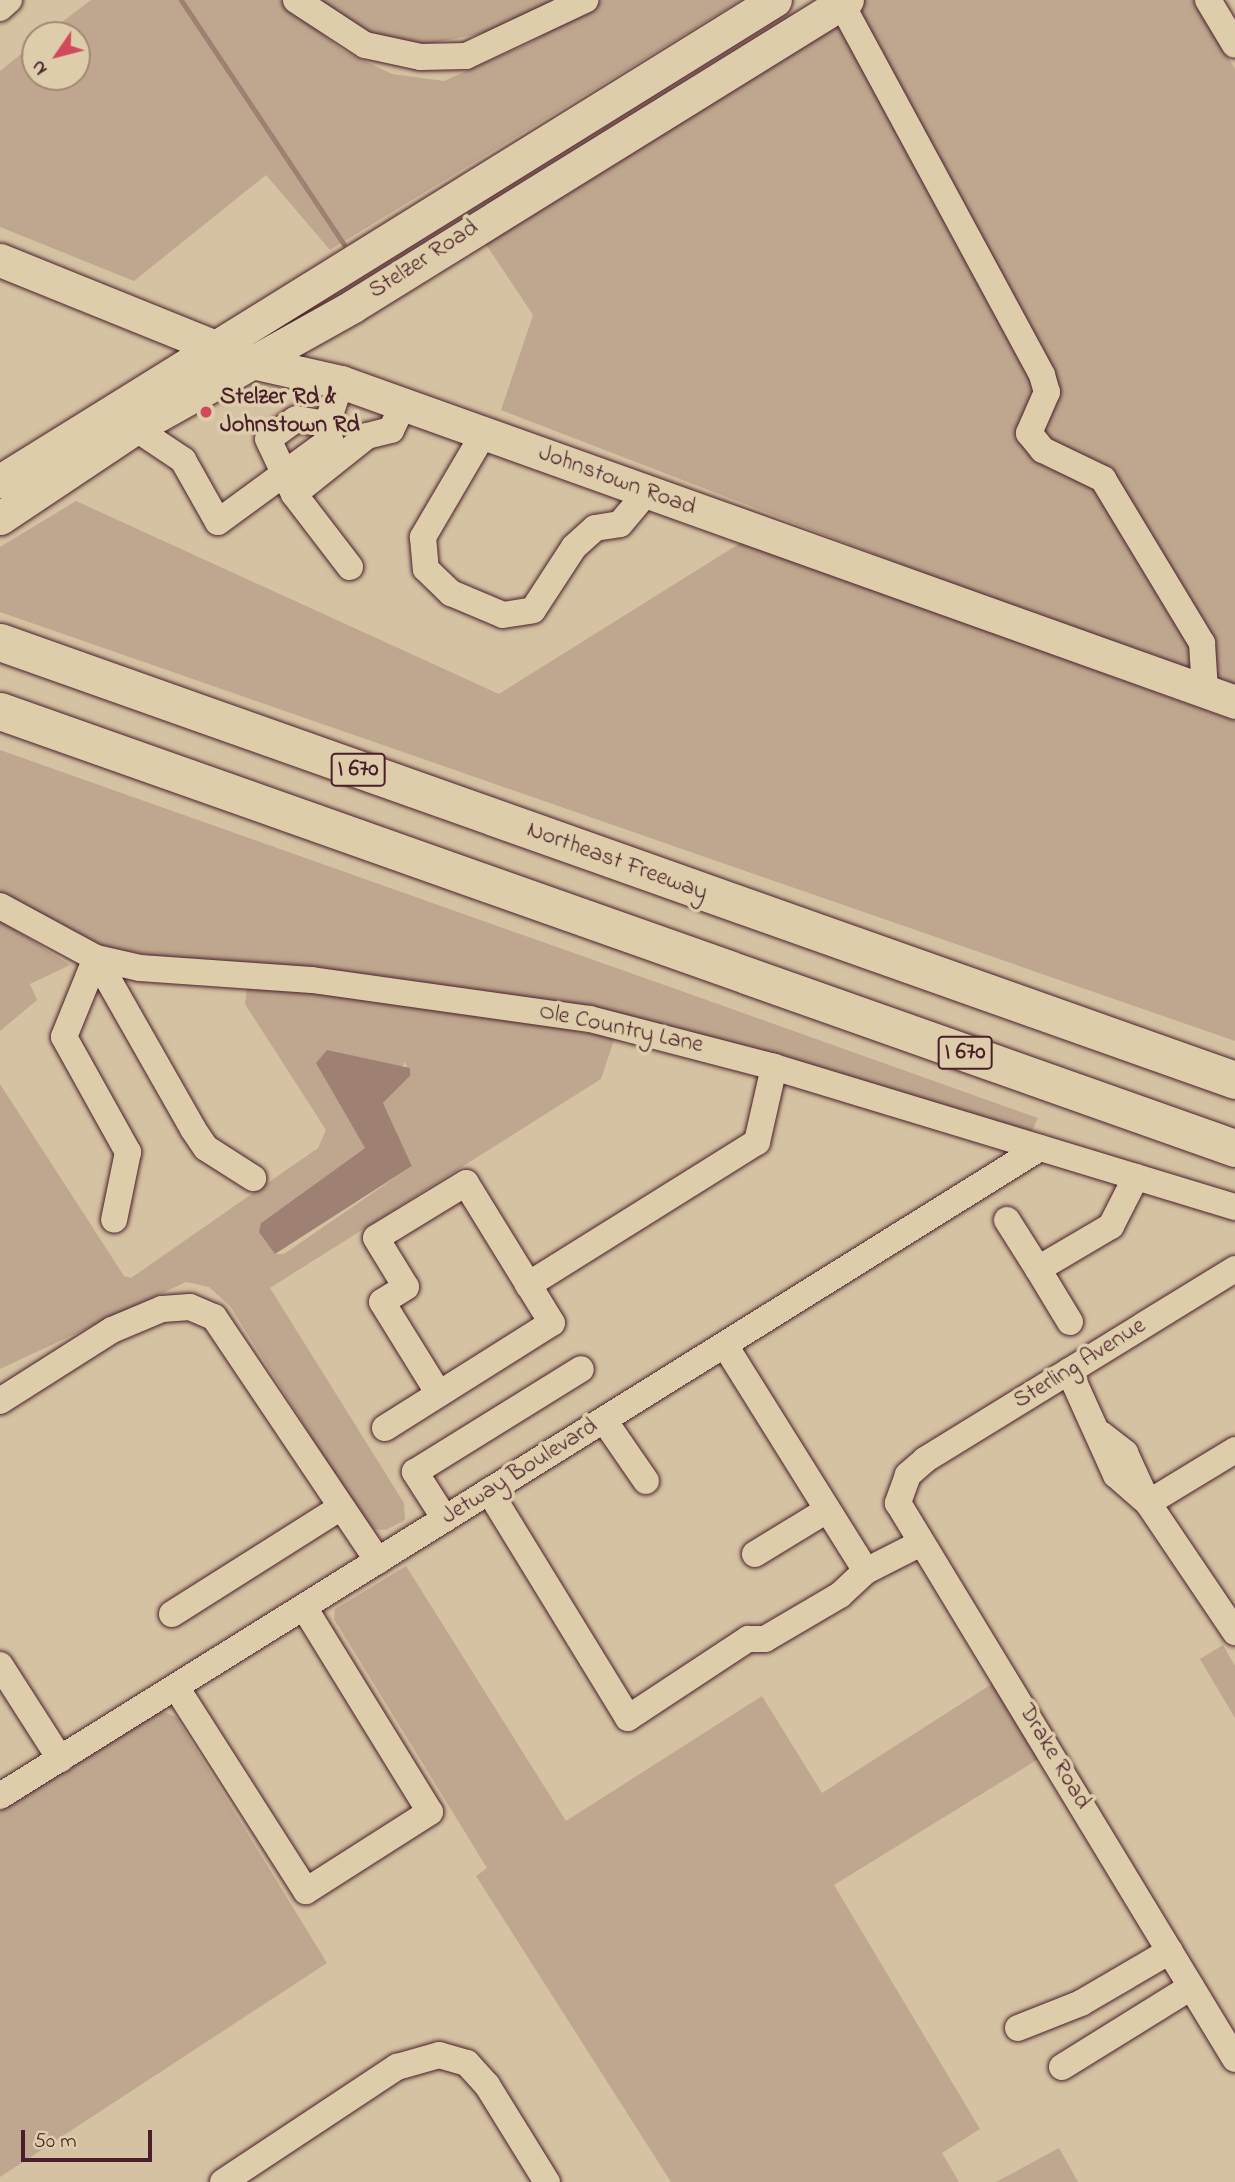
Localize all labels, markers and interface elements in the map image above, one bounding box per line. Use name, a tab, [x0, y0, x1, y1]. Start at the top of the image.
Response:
north arrow	[21, 21, 91, 91]
text: N	[25, 54, 55, 80]
street label: Stelzer Road	[364, 214, 484, 306]
place label: Stelzer Rd & Johnstown Rd	[220, 384, 360, 440]
marker: Stelzer Rd & Johnstown Rd	[198, 404, 214, 420]
street label: Johnstown Road	[534, 439, 700, 523]
road number: I 670	[330, 750, 386, 790]
street label: Northeast Freeway	[523, 816, 711, 908]
street label: Ole Country Lane	[536, 998, 706, 1060]
road number: I 670	[937, 1034, 993, 1072]
street label: Sterling Avenue	[1009, 1312, 1151, 1416]
street label: Jetway Boulevard	[437, 1412, 603, 1532]
street label: Drake Road	[1011, 1699, 1097, 1815]
scale bar	[24, 2116, 156, 2160]
text: 50 m	[34, 2127, 77, 2157]

